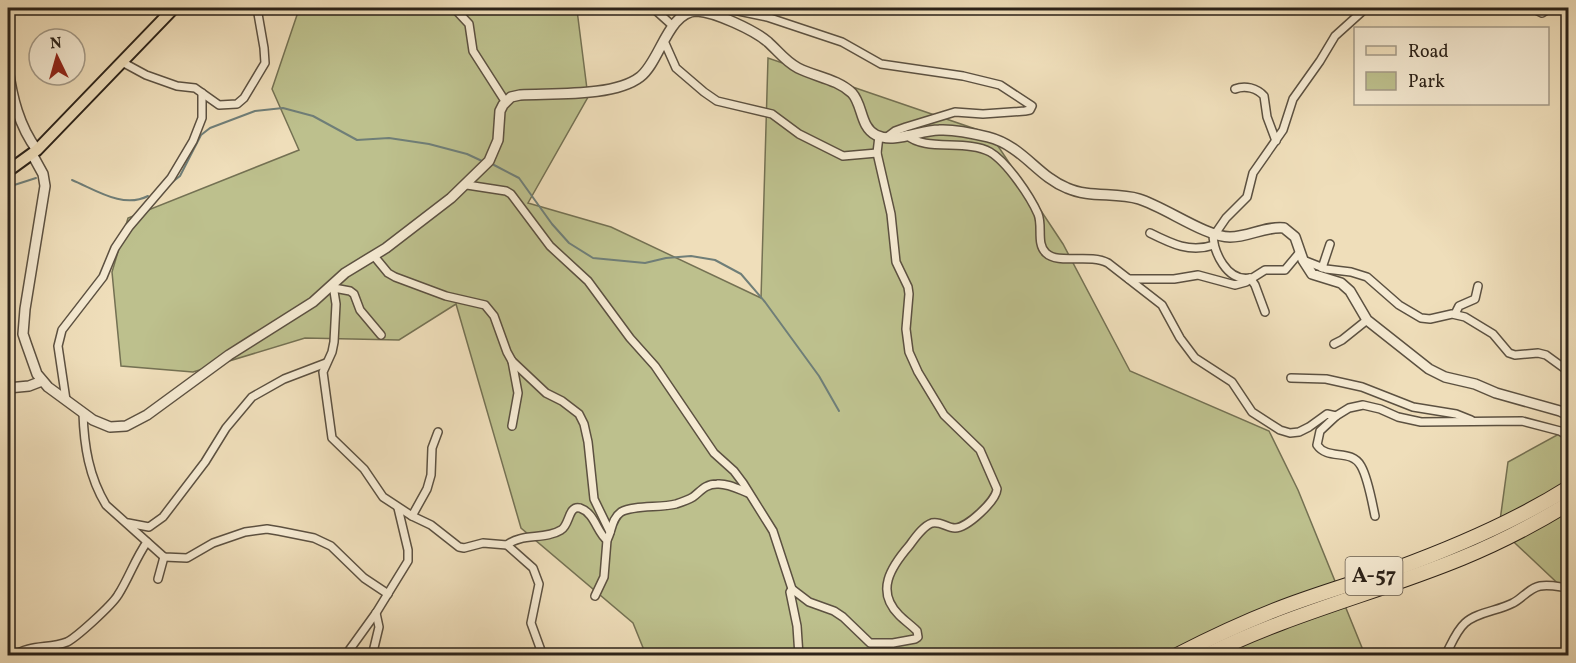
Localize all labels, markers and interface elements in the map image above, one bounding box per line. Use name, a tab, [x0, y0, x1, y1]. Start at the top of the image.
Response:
north arrow	[27, 27, 87, 87]
legend	[1354, 27, 1549, 105]
text: N	[49, 33, 63, 56]
text: Road	[1408, 40, 1449, 65]
text: Park	[1408, 70, 1445, 95]
road number: A-57	[1346, 557, 1402, 595]

